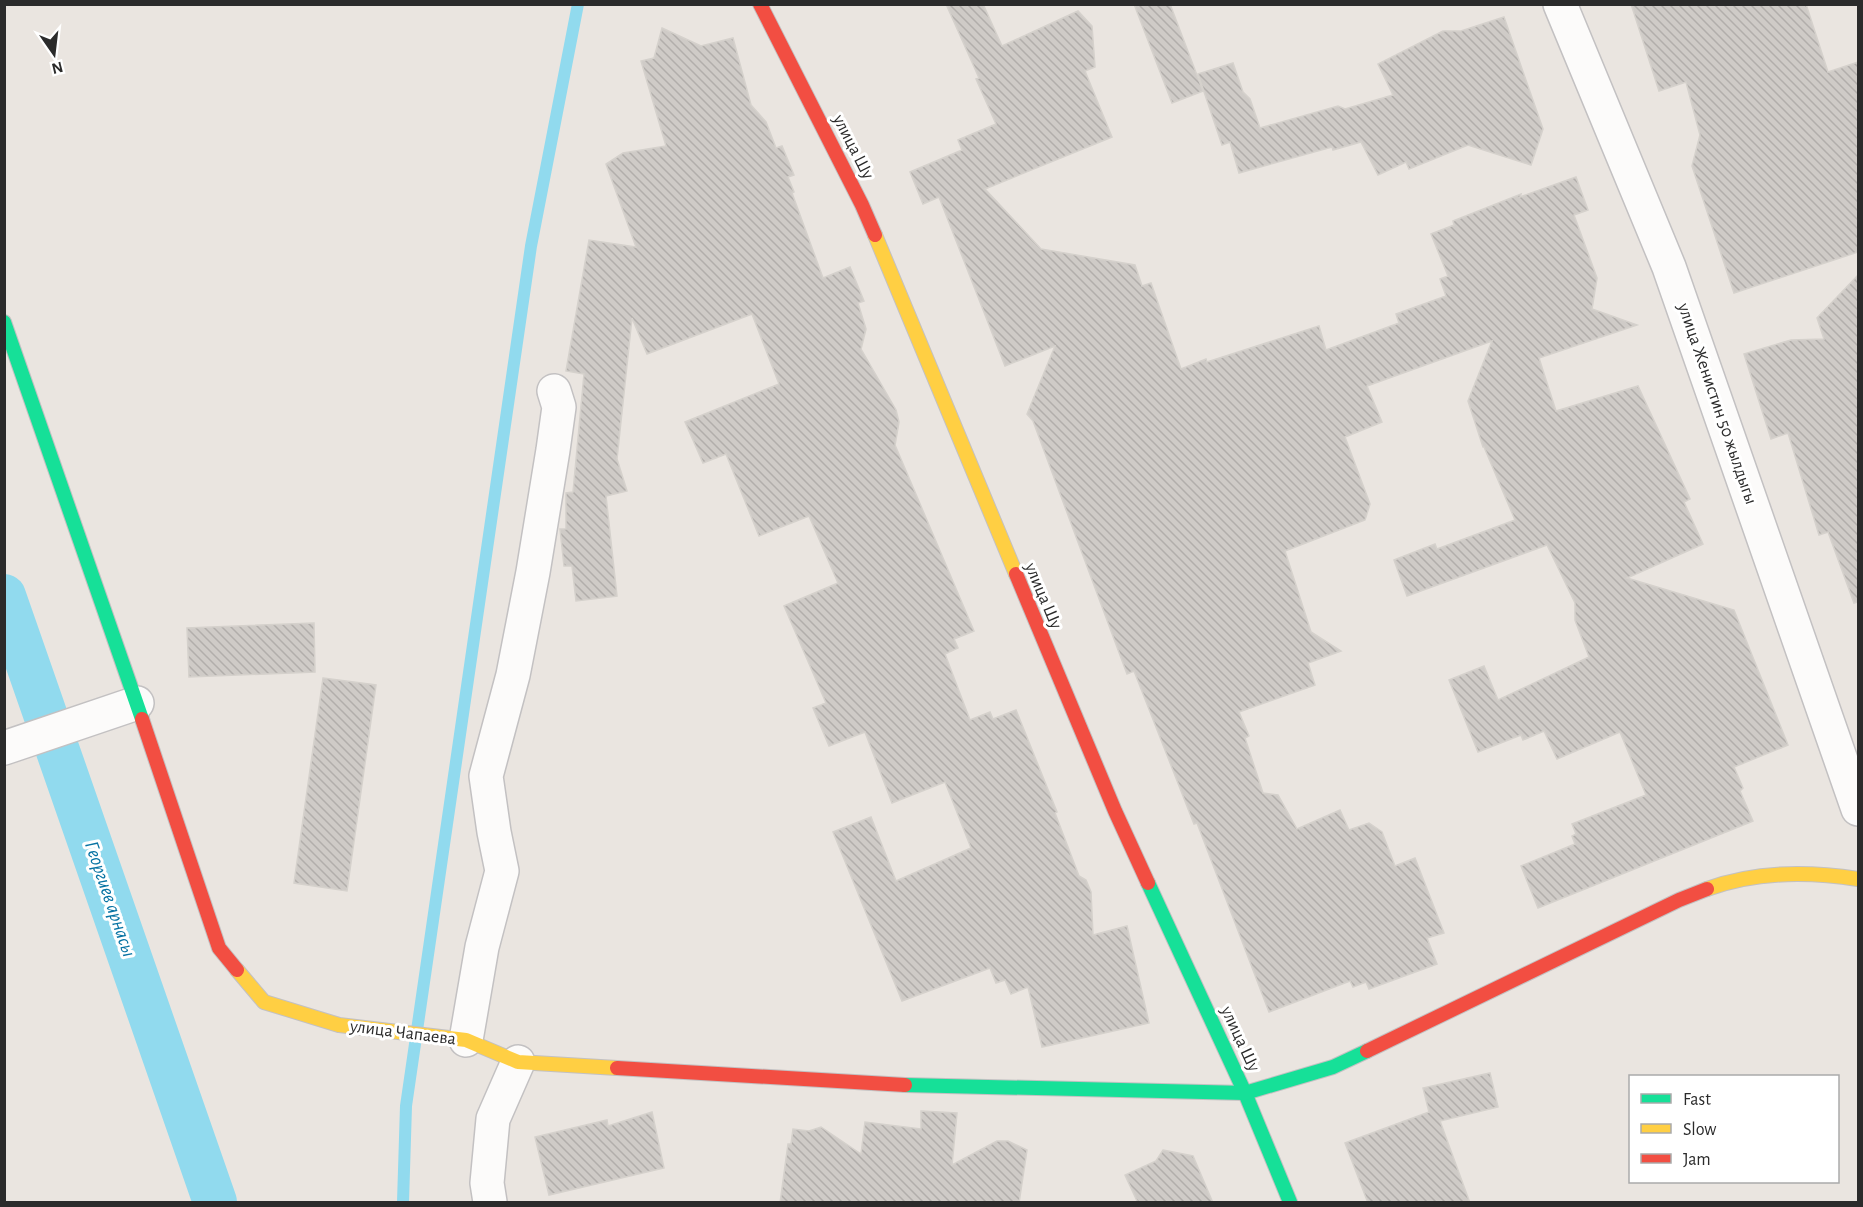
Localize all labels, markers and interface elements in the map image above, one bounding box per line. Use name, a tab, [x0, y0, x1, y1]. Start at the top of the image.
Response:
north arrow	[24, 24, 84, 84]
text: N	[50, 58, 65, 77]
street label: улица Шу	[829, 111, 877, 182]
street label: улица Женистин 50 жылдыгы	[1674, 300, 1760, 507]
street label: улица Шу	[1021, 559, 1065, 632]
water label: Георгиев арнасы	[81, 839, 139, 959]
street label: улица Шу	[1217, 1003, 1263, 1075]
street label: улица Чапаева	[348, 1017, 457, 1048]
legend	[1629, 1075, 1839, 1183]
text: Fast	[1683, 1091, 1711, 1109]
text: Slow	[1683, 1121, 1716, 1139]
text: Jam	[1683, 1151, 1711, 1169]

